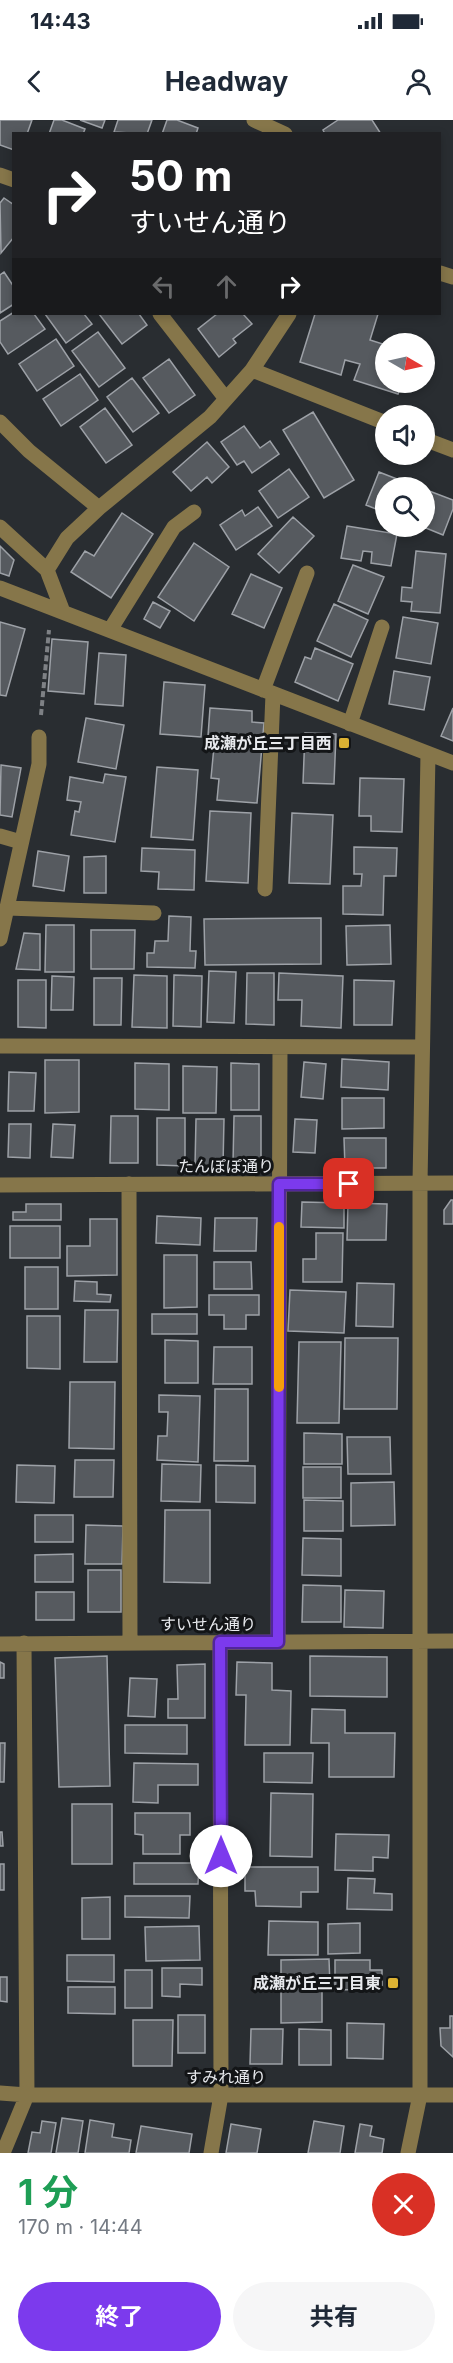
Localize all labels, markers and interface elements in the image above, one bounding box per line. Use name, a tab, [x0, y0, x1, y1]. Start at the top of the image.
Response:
text: 14:43	[30, 8, 91, 34]
icon: back	[18, 65, 51, 98]
text: Headway	[165, 65, 288, 98]
icon: person	[402, 65, 435, 98]
text: 50 m	[129, 150, 232, 201]
icon: right	[30, 156, 108, 234]
text: すいせん通り	[129, 206, 291, 239]
icon: left	[147, 270, 180, 303]
icon: ahead	[210, 270, 243, 303]
icon: right	[273, 270, 306, 303]
north arrow	[375, 333, 435, 393]
map controls	[375, 333, 435, 537]
button: sound	[375, 405, 435, 465]
button: search	[375, 477, 435, 537]
place label: 成瀬が丘三丁目西	[204, 733, 332, 753]
marker: 成瀬が丘三丁目西	[337, 736, 351, 750]
street label: たんぽぽ通り	[178, 1156, 274, 1176]
pin	[323, 1158, 374, 1209]
icon: arrive	[332, 1167, 365, 1200]
street label: すいせん通り	[160, 1614, 256, 1634]
position arrow	[189, 1824, 253, 1888]
place label: 成瀬が丘三丁目東	[253, 1973, 381, 1993]
marker: 成瀬が丘三丁目東	[386, 1976, 400, 1990]
street label: すみれ通り	[186, 2067, 266, 2087]
text: 1 分	[18, 2170, 78, 2214]
button: close	[372, 2173, 435, 2236]
text: 170 m · 14:44	[18, 2215, 143, 2239]
button: 終了	[18, 2282, 221, 2351]
button: 共有	[233, 2282, 435, 2351]

